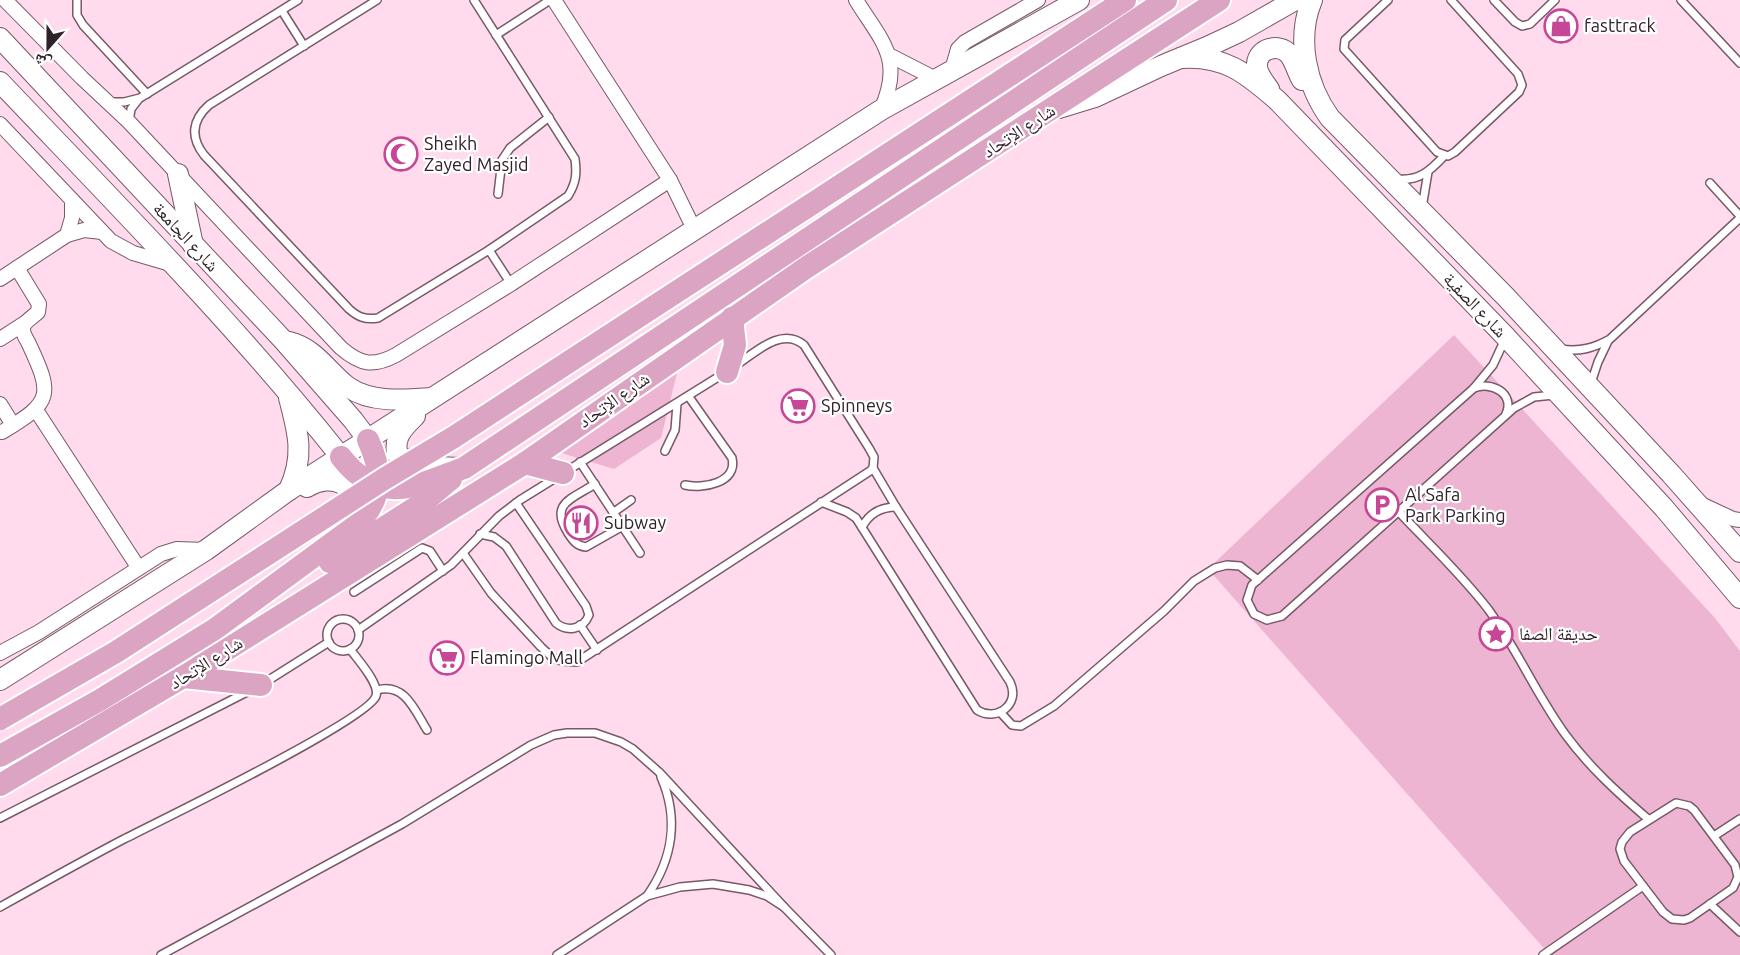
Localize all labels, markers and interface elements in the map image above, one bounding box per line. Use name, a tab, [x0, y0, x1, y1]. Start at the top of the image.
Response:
shop icon: fasttrack	[1543, 8, 1579, 44]
place label: fasttrack	[1584, 15, 1656, 35]
north arrow	[18, 18, 78, 78]
text: ش	[31, 50, 54, 73]
street label: شارع الإتحاد	[979, 99, 1059, 163]
place label: Sheikh Zayed Masjid	[424, 133, 529, 174]
mosque icon: Sheikh Zayed Masjid	[383, 136, 419, 172]
street label: شارع الجامعة	[148, 198, 224, 276]
street label: شارع الصفية	[1439, 268, 1511, 342]
street label: شارع الإتحاد	[574, 367, 654, 433]
supermarket icon: Spinneys	[780, 388, 816, 424]
place label: Spinneys	[821, 395, 893, 415]
place label: Al Safa Park Parking	[1405, 484, 1506, 525]
parking icon: Al Safa Park Parking	[1364, 487, 1400, 523]
restaurant icon: Subway	[563, 505, 599, 541]
place label: Subway	[604, 512, 666, 532]
place icon: حديقة الصفا	[1478, 616, 1514, 652]
place label: حديقة الصفا	[1519, 623, 1598, 644]
street label: شارع الإتحاد	[165, 632, 247, 694]
supermarket icon: Flamingo Mall	[429, 640, 465, 676]
place label: Flamingo Mall	[470, 647, 583, 667]

